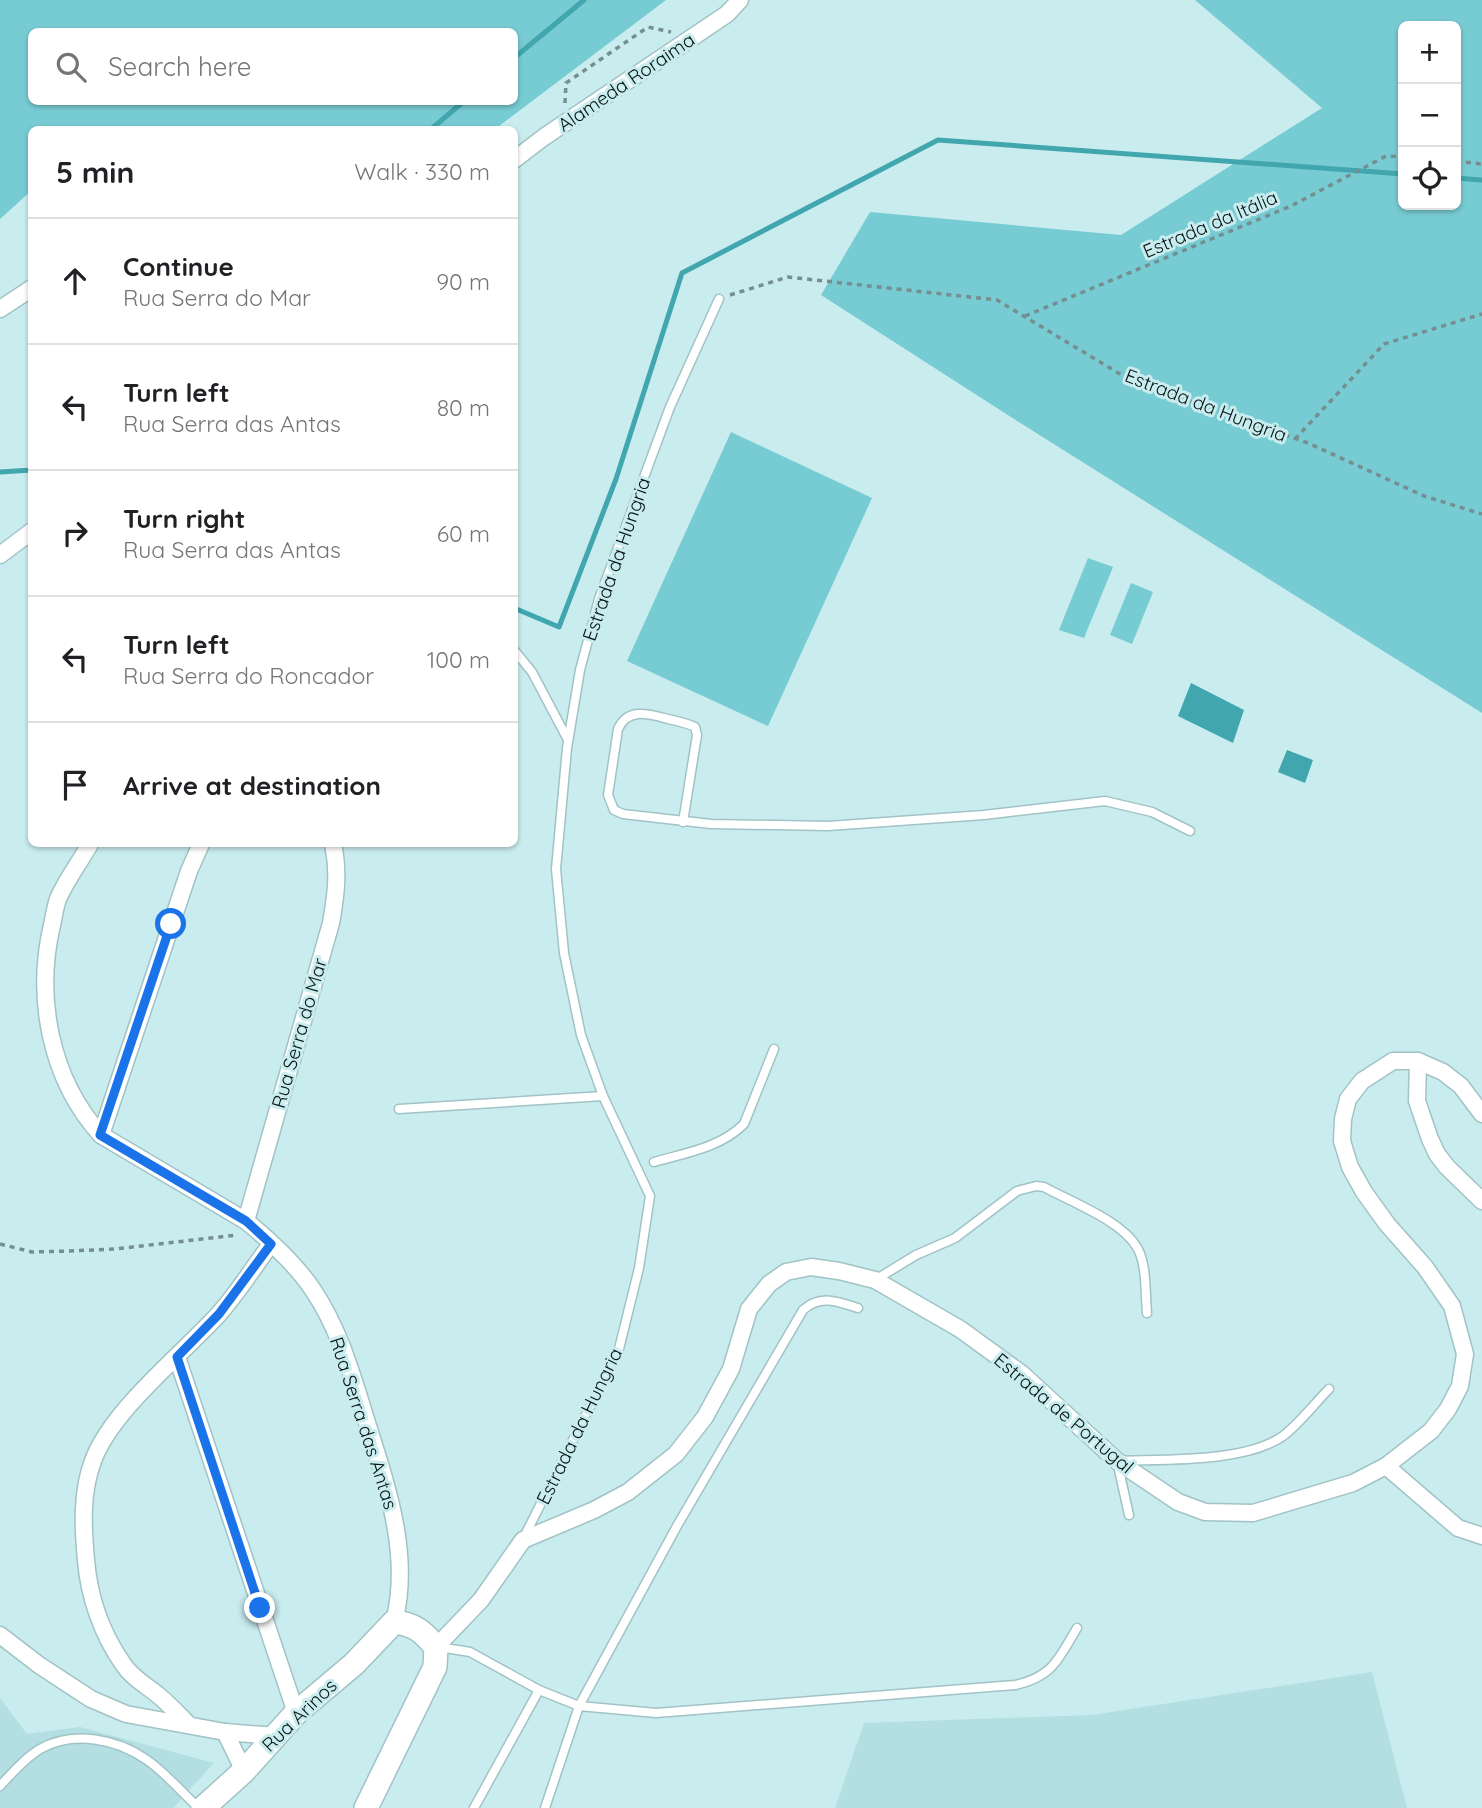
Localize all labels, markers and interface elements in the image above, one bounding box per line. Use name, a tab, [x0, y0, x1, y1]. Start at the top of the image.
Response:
map controls	[1398, 21, 1461, 210]
button: +	[1398, 21, 1461, 84]
street label: Alameda Roraima	[553, 27, 699, 137]
search box	[28, 28, 518, 105]
icon: search	[52, 48, 90, 86]
text: Search here	[108, 50, 252, 83]
button: −	[1398, 84, 1461, 147]
button: locate	[1398, 147, 1461, 210]
text: 5 min	[56, 153, 134, 191]
text: Walk · 330 m	[354, 157, 490, 186]
street label: Estrada da Itália	[1139, 185, 1281, 263]
text: Continue	[123, 250, 234, 283]
icon: ahead	[56, 262, 94, 300]
text: 90 m	[436, 267, 490, 296]
text: Rua Serra do Mar	[123, 283, 311, 312]
street label: Estrada da Hungria	[1122, 363, 1290, 447]
text: Turn left	[123, 376, 230, 409]
icon: left	[56, 388, 94, 426]
text: 80 m	[437, 393, 490, 422]
text: Rua Serra das Antas	[123, 409, 341, 438]
street label: Estrada da Hungria	[577, 474, 655, 644]
text: Turn right	[123, 502, 245, 535]
icon: right	[56, 514, 94, 552]
text: 60 m	[437, 519, 490, 548]
text: Rua Serra das Antas	[123, 535, 341, 564]
text: Turn left	[123, 628, 230, 661]
icon: left	[56, 640, 94, 678]
text: 100 m	[427, 645, 490, 674]
text: Rua Serra do Roncador	[123, 661, 374, 690]
icon: arrive	[56, 766, 94, 804]
text: Arrive at destination	[123, 769, 381, 802]
route start	[155, 908, 186, 939]
street label: Rua Serra do Mar	[266, 954, 332, 1111]
street label: Rua Serra das Antas	[325, 1334, 403, 1512]
street label: Estrada da Hungria	[531, 1344, 627, 1508]
street label: Estrada de Portugal	[989, 1348, 1139, 1478]
route end	[244, 1592, 275, 1623]
street label: Rua Arinos	[256, 1673, 342, 1757]

